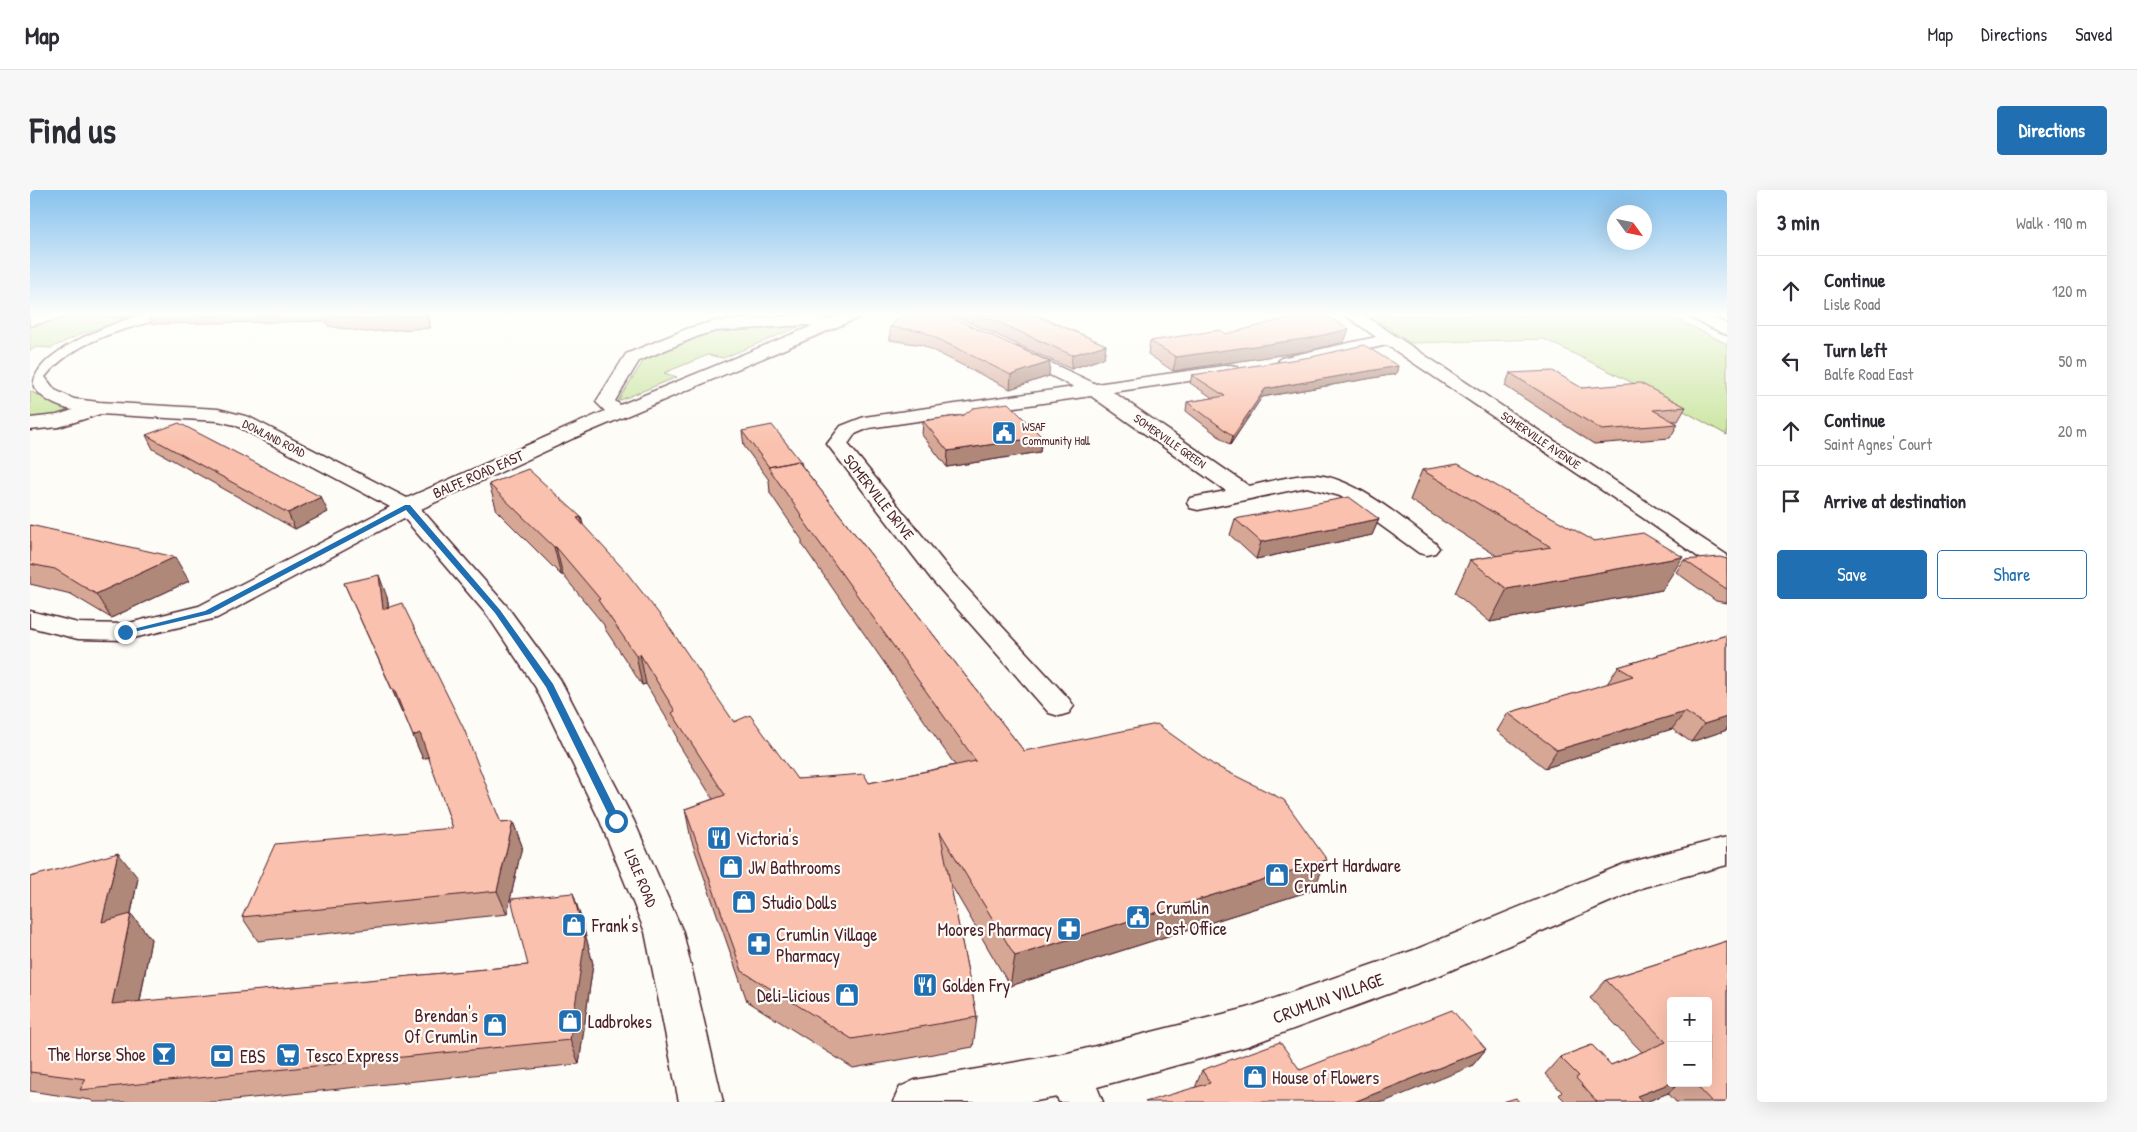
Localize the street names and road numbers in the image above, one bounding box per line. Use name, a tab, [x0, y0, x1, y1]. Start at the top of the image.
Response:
street label: SOMERVILLE AVENUE	[1498, 407, 1585, 473]
street label: SOMERVILLE GREEN	[1130, 410, 1210, 472]
street label: DOWLAND ROAD	[240, 415, 309, 461]
street label: BALFE ROAD EAST	[429, 444, 528, 503]
street label: SOMERVILLE DRIVE	[839, 450, 919, 544]
street label: LISLE ROAD	[619, 846, 663, 911]
street label: CRUMLIN VILLAGE	[1269, 966, 1387, 1030]

